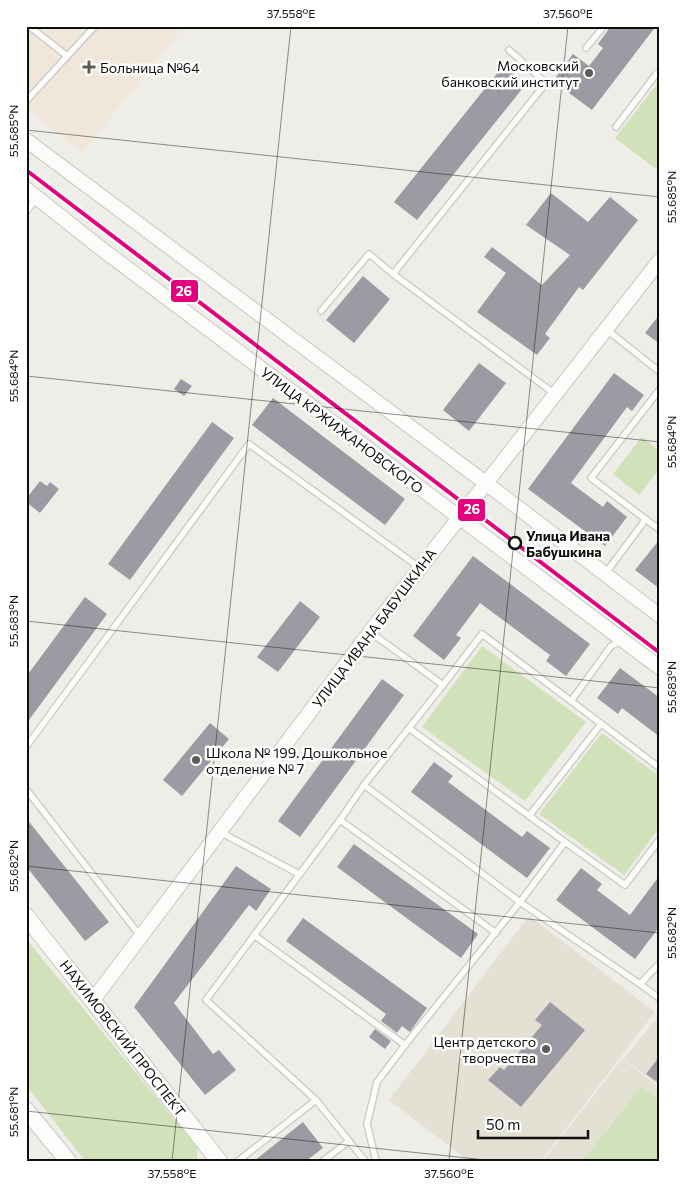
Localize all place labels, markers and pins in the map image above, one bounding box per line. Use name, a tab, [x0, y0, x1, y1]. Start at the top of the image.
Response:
place label: Московский банковский институт	[441, 57, 579, 90]
place label: Больница №64	[100, 59, 200, 76]
marker: Больница №64	[82, 60, 96, 74]
marker: Московский банковский институт	[583, 67, 595, 79]
place label: Улица Ивана Бабушкина	[526, 527, 610, 560]
marker: Улица Ивана Бабушкина	[508, 536, 522, 550]
place label: Школа № 199. Дошкольное отделение № 7	[206, 744, 387, 777]
marker: Школа № 199. Дошкольное отделение № 7	[190, 754, 202, 766]
place label: Центр детского творчества	[434, 1033, 536, 1066]
marker: Центр детского творчества	[540, 1043, 552, 1055]

